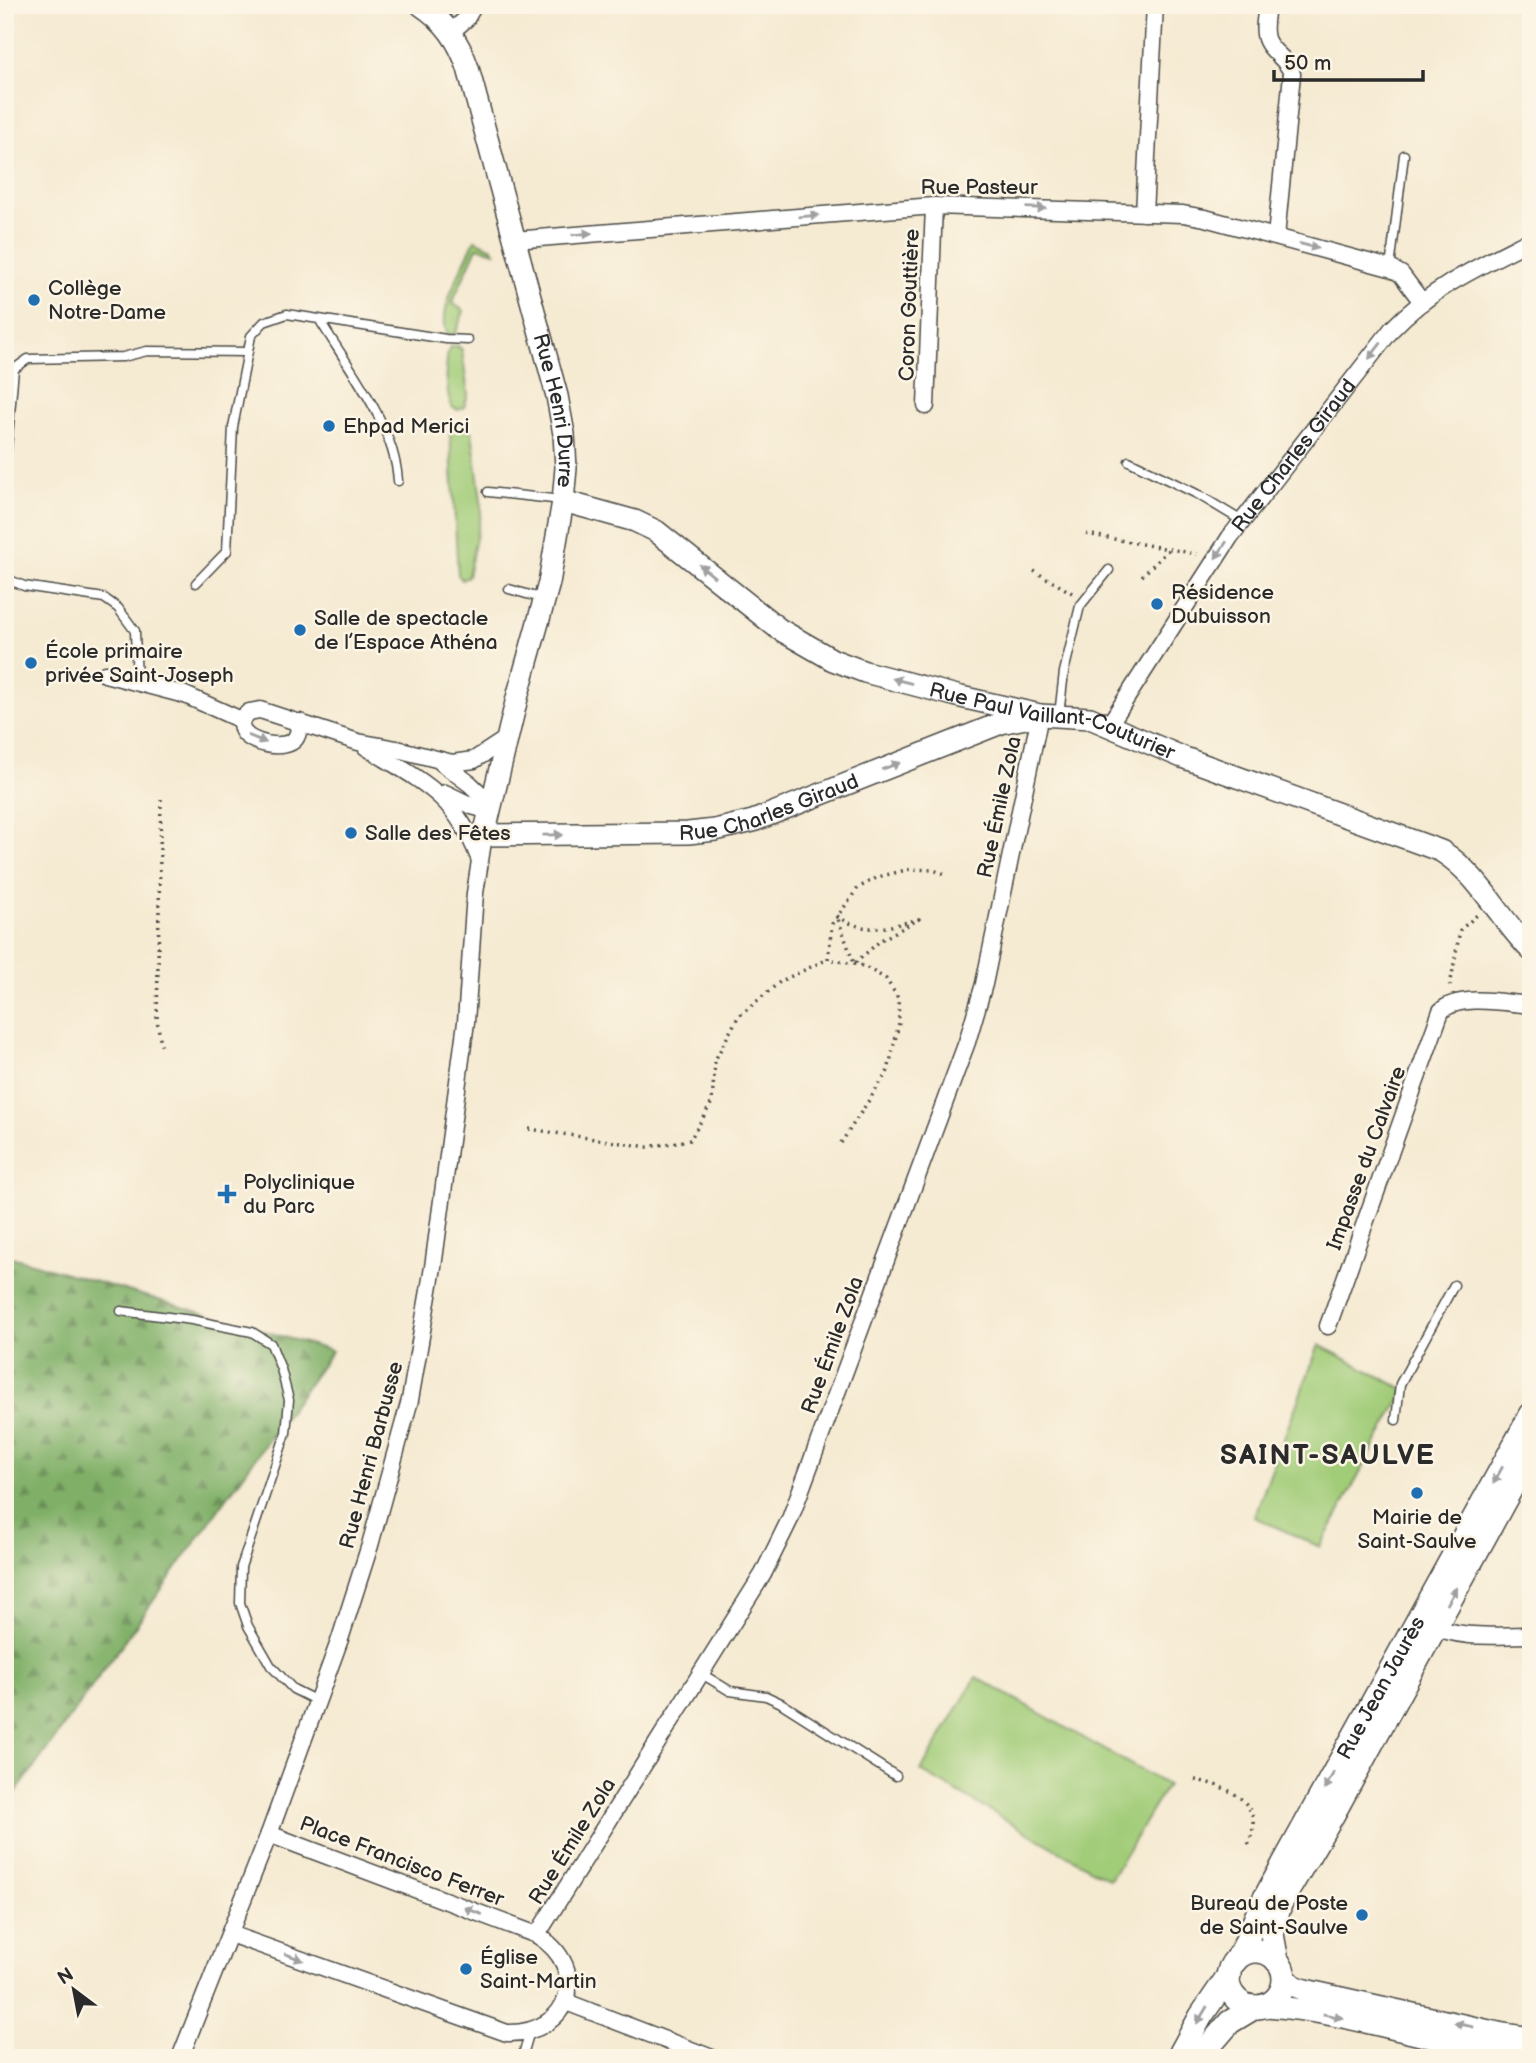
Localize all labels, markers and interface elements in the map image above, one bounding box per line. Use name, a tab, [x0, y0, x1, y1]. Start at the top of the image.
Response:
scale bar	[1274, 38, 1422, 82]
text: 50 m	[1284, 51, 1331, 76]
street label: Rue Pasteur	[921, 175, 1038, 200]
one-way arrow	[1025, 203, 1047, 214]
one-way arrow	[798, 210, 820, 221]
one-way arrow	[572, 228, 594, 239]
street label: Coron Gouttière	[894, 228, 925, 382]
one-way arrow	[1298, 241, 1319, 251]
place label: Collège Notre-Dame	[48, 276, 166, 325]
marker: Collège Notre-Dame	[26, 292, 42, 308]
street label: Rue Henri Durre	[528, 331, 578, 489]
one-way arrow	[1368, 342, 1383, 359]
street label: Rue Charles Giraud	[1227, 374, 1361, 537]
place label: Ehpad Merici	[343, 414, 469, 439]
marker: Ehpad Merici	[321, 418, 337, 434]
one-way arrow	[1215, 541, 1228, 560]
one-way arrow	[699, 563, 717, 578]
place label: Résidence Dubuisson	[1171, 580, 1274, 629]
marker: Résidence Dubuisson	[1149, 596, 1165, 612]
place label: Salle de spectacle de l’Espace Athéna	[314, 606, 498, 655]
marker: Salle de spectacle de l’Espace Athéna	[292, 622, 308, 638]
place label: École primaire privée Saint-Joseph	[45, 639, 234, 688]
marker: École primaire privée Saint-Joseph	[23, 655, 39, 671]
one-way arrow	[892, 676, 913, 686]
street label: Rue Paul Vaillant-Couturier	[927, 677, 1179, 766]
one-way arrow	[247, 733, 268, 744]
street label: Rue Émile Zola	[972, 734, 1027, 880]
one-way arrow	[880, 761, 901, 772]
street label: Rue Charles Giraud	[679, 769, 862, 846]
place label: Salle des Fêtes	[365, 821, 511, 846]
marker: Salle des Fêtes	[343, 825, 359, 841]
one-way arrow	[542, 829, 564, 841]
street label: Impasse du Calvaire	[1322, 1063, 1411, 1254]
place label: Polyclinique du Parc	[243, 1170, 355, 1219]
marker: Polyclinique du Parc	[217, 1184, 237, 1204]
street label: Rue Émile Zola	[796, 1273, 869, 1417]
street label: Rue Henri Barbusse	[334, 1359, 409, 1552]
district label: SAINT-SAULVE	[1220, 1439, 1436, 1472]
one-way arrow	[1492, 1465, 1504, 1484]
marker: Mairie de Saint-Saulve	[1409, 1485, 1425, 1501]
place label: Mairie de Saint-Saulve	[1358, 1505, 1476, 1554]
one-way arrow	[1446, 1586, 1457, 1606]
street label: Rue Jean Jaurès	[1332, 1612, 1431, 1764]
one-way arrow	[1323, 1771, 1335, 1791]
street label: Rue Émile Zola	[524, 1773, 621, 1909]
street label: Place Francisco Ferrer	[296, 1811, 508, 1912]
place label: Bureau de Poste de Saint-Saulve	[1190, 1891, 1348, 1940]
one-way arrow	[463, 1905, 484, 1916]
marker: Bureau de Poste de Saint-Saulve	[1354, 1907, 1370, 1923]
place label: Église Saint-Martin	[480, 1945, 597, 1994]
one-way arrow	[283, 1952, 304, 1963]
north arrow	[38, 1954, 108, 2024]
marker: Église Saint-Martin	[458, 1961, 474, 1977]
text: N	[54, 1963, 78, 1990]
one-way arrow	[1196, 2006, 1208, 2025]
one-way arrow	[1322, 2011, 1344, 2022]
one-way arrow	[1453, 2020, 1475, 2031]

